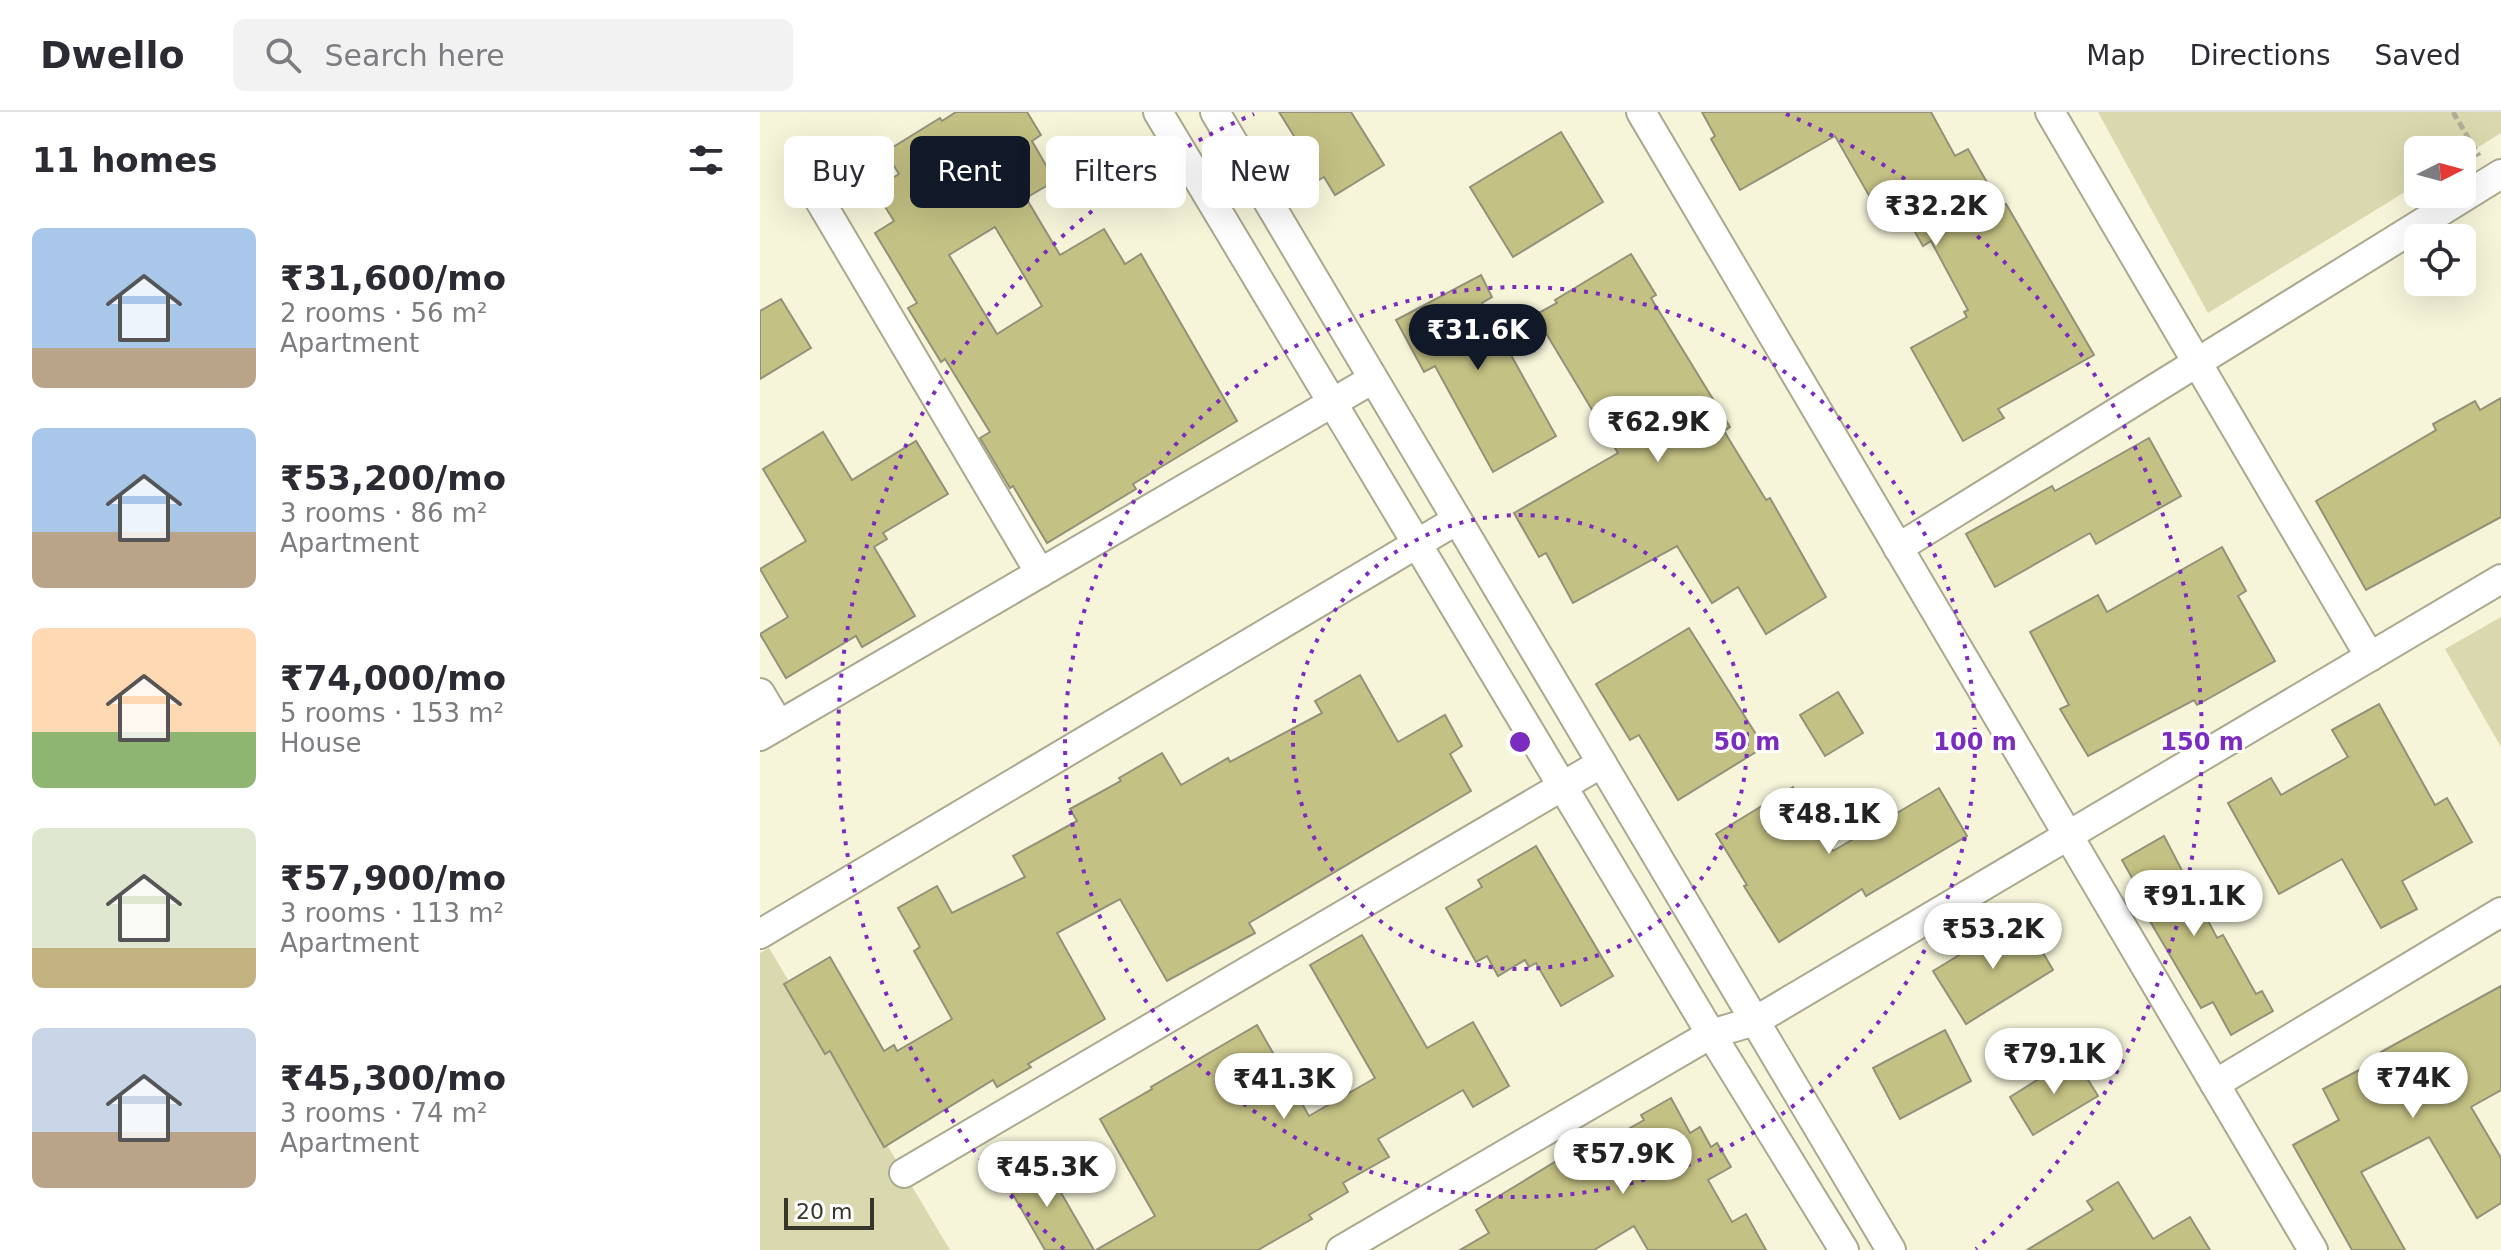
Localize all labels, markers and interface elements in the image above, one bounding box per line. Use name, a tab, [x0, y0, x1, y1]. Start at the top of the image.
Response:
search box	[233, 19, 793, 91]
text: Dwello	[40, 33, 185, 77]
icon: search	[261, 33, 305, 77]
text: Search here	[325, 38, 505, 73]
text: Map	[2086, 39, 2145, 72]
text: Directions	[2189, 39, 2330, 72]
text: Saved	[2374, 39, 2461, 72]
chip: Buy	[784, 136, 894, 208]
chip: Rent	[910, 136, 1030, 208]
chip: Filters	[1046, 136, 1186, 208]
chip: New	[1202, 136, 1319, 208]
north arrow	[2404, 136, 2476, 208]
map controls	[2404, 136, 2476, 296]
icon: filters	[684, 138, 728, 182]
text: 11 homes	[32, 140, 217, 180]
pin: ₹32.2K	[1871, 180, 2001, 248]
text: ₹32.2K	[1885, 191, 1987, 221]
button: locate	[2404, 224, 2476, 296]
text: ₹31,600/mo	[280, 258, 506, 298]
icon: home	[96, 260, 192, 356]
text: 2 rooms · 56 m²	[280, 298, 488, 328]
pin: ₹31.6K	[1413, 304, 1543, 372]
text: ₹31.6K	[1427, 315, 1529, 345]
text: Apartment	[280, 328, 419, 358]
pin: ₹62.9K	[1593, 396, 1723, 464]
text: ₹62.9K	[1607, 407, 1709, 437]
text: ₹53,200/mo	[280, 458, 506, 498]
icon: home	[96, 460, 192, 556]
text: 3 rooms · 86 m²	[280, 498, 488, 528]
text: Apartment	[280, 528, 419, 558]
text: ₹74,000/mo	[280, 658, 506, 698]
icon: home	[96, 660, 192, 756]
text: 5 rooms · 153 m²	[280, 698, 504, 728]
text: House	[280, 728, 361, 758]
centre of rings	[1506, 728, 1534, 756]
text: 50 m	[1714, 728, 1780, 756]
text: 100 m	[1933, 728, 2017, 756]
text: 150 m	[2160, 728, 2244, 756]
pin: ₹48.1K	[1764, 788, 1894, 856]
text: ₹48.1K	[1778, 799, 1880, 829]
text: ₹57,900/mo	[280, 858, 506, 898]
icon: home	[96, 860, 192, 956]
pin: ₹91.1K	[2129, 870, 2259, 938]
text: ₹91.1K	[2143, 881, 2245, 911]
text: 3 rooms · 113 m²	[280, 898, 504, 928]
pin: ₹53.2K	[1928, 903, 2058, 971]
text: ₹53.2K	[1942, 914, 2044, 944]
text: Apartment	[280, 928, 419, 958]
pin: ₹79.1K	[1989, 1028, 2119, 1096]
text: ₹79.1K	[2003, 1039, 2105, 1069]
pin: ₹74K	[2366, 1052, 2460, 1120]
pin: ₹41.3K	[1219, 1053, 1349, 1121]
text: ₹45,300/mo	[280, 1058, 506, 1098]
icon: home	[96, 1060, 192, 1156]
text: ₹74K	[2376, 1063, 2450, 1093]
text: ₹41.3K	[1233, 1064, 1335, 1094]
text: 3 rooms · 74 m²	[280, 1098, 488, 1128]
text: Apartment	[280, 1128, 419, 1158]
pin: ₹57.9K	[1558, 1128, 1688, 1196]
text: ₹57.9K	[1572, 1139, 1674, 1169]
pin: ₹45.3K	[982, 1141, 1112, 1209]
text: ₹45.3K	[996, 1152, 1098, 1182]
scale bar	[784, 1194, 874, 1230]
text: 20 m	[796, 1199, 852, 1224]

